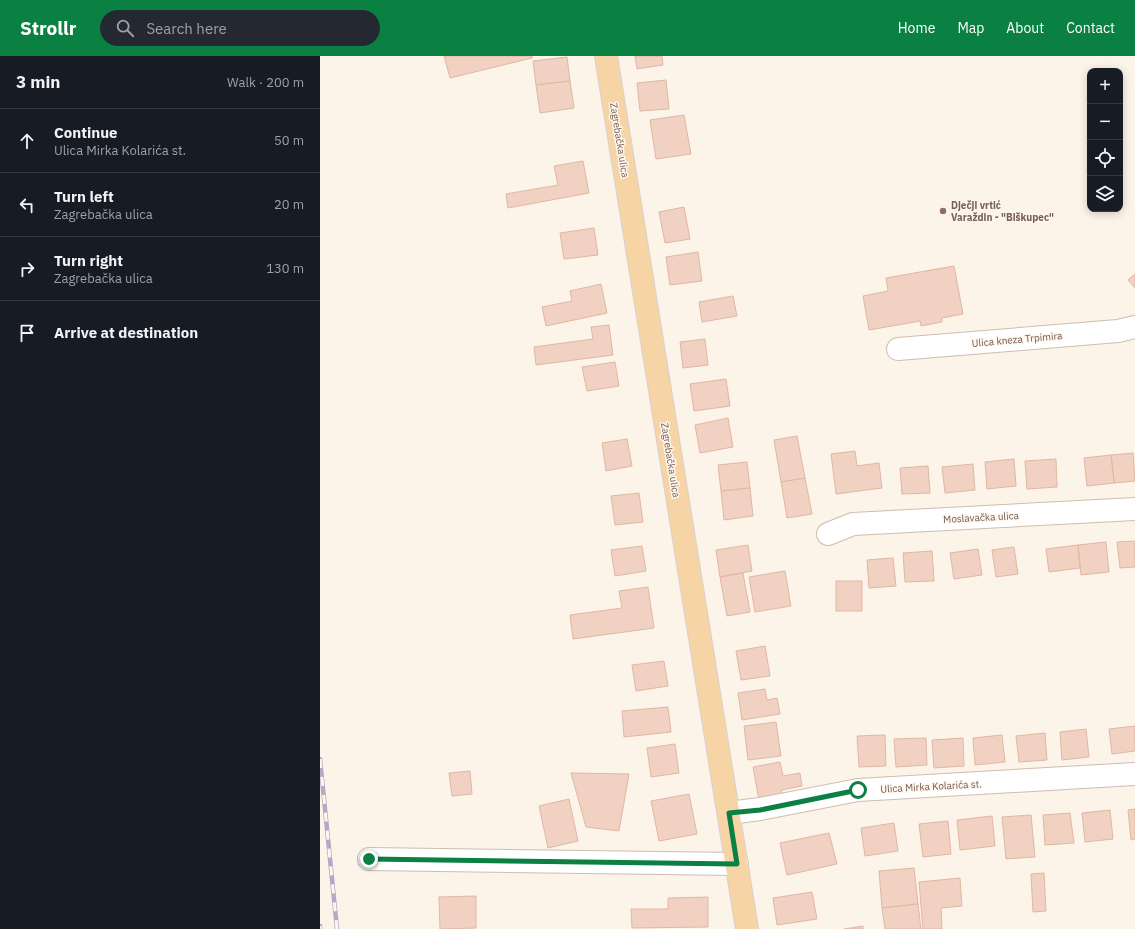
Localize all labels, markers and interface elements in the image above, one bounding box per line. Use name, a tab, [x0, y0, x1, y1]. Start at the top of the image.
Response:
search box	[100, 10, 380, 46]
text: Strollr	[20, 16, 76, 40]
icon: search	[114, 17, 136, 39]
text: Search here	[146, 19, 227, 38]
text: Home	[898, 19, 935, 37]
text: Map	[957, 19, 984, 37]
text: About	[1006, 19, 1044, 37]
text: Contact	[1066, 19, 1115, 37]
map controls	[1087, 68, 1123, 212]
button: +	[1087, 68, 1123, 104]
text: 3 min	[16, 71, 60, 93]
text: Walk · 200 m	[227, 74, 304, 91]
street label: Zagrebačka ulica	[607, 102, 632, 179]
button: −	[1087, 104, 1123, 140]
text: Continue	[54, 123, 118, 142]
icon: ahead	[16, 130, 38, 152]
text: 50 m	[274, 132, 304, 149]
button: locate	[1087, 140, 1123, 176]
text: Ulica Mirka Kolarića st.	[54, 142, 186, 159]
button: layers	[1087, 176, 1123, 212]
text: Turn left	[54, 187, 114, 206]
icon: left	[16, 194, 38, 216]
text: 20 m	[274, 196, 304, 213]
place label: Dječji vrtić Varaždin - "Biškupec"	[951, 199, 1054, 224]
text: Zagrebačka ulica	[54, 206, 153, 223]
marker: Dječji vrtić Varaždin - "Biškupec"	[938, 206, 948, 216]
text: Turn right	[54, 251, 123, 270]
icon: right	[16, 258, 38, 280]
text: 130 m	[266, 260, 304, 277]
text: Zagrebačka ulica	[54, 270, 153, 287]
icon: arrive	[16, 322, 38, 344]
text: Arrive at destination	[54, 323, 198, 342]
street label: Ulica kneza Trpimira	[971, 329, 1064, 350]
street label: Zagrebačka ulica	[658, 422, 683, 499]
street label: Moslavačka ulica	[943, 509, 1020, 526]
street label: Ulica Mirka Kolarića st.	[880, 777, 982, 796]
route start	[849, 781, 867, 799]
route end	[360, 850, 378, 868]

